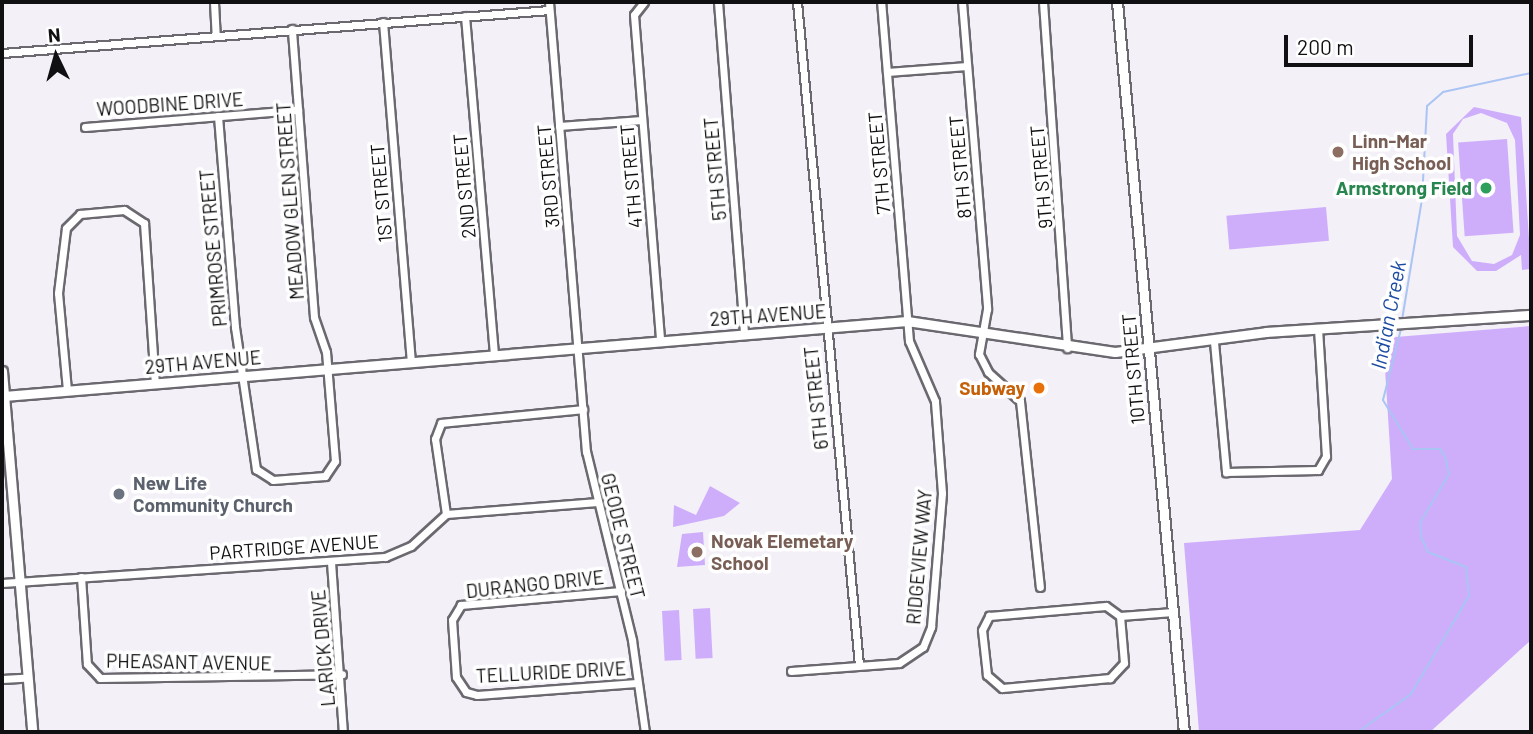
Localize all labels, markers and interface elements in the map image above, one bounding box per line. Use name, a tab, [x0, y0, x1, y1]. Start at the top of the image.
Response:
north arrow	[21, 21, 91, 91]
scale bar	[1288, 21, 1477, 65]
text: N	[47, 23, 61, 47]
text: 200 m	[1297, 34, 1354, 59]
street label: WOODBINE DRIVE	[96, 87, 244, 121]
street label: MEADOW GLEN STREET	[272, 101, 308, 301]
street label: 7TH STREET	[863, 111, 895, 215]
street label: 8TH STREET	[944, 114, 976, 220]
street label: 5TH STREET	[699, 116, 731, 222]
street label: 3RD STREET	[532, 123, 564, 229]
street label: 4TH STREET	[615, 123, 647, 229]
street label: 9TH STREET	[1025, 124, 1057, 230]
place label: Linn-Mar High School	[1352, 130, 1451, 174]
street label: 2ND STREET	[448, 133, 480, 239]
street label: 1ST STREET	[365, 143, 397, 243]
marker: Linn-Mar High School	[1330, 144, 1346, 160]
street label: PRIMROSE STREET	[195, 168, 231, 328]
place label: Armstrong Field	[1336, 177, 1472, 199]
marker: Armstrong Field	[1478, 180, 1494, 196]
water label: Indian Creek	[1365, 259, 1411, 371]
street label: 29TH AVENUE	[709, 300, 827, 330]
street label: 10TH STREET	[1117, 313, 1149, 425]
street label: 6TH STREET	[799, 345, 833, 451]
street label: 29TH AVENUE	[144, 346, 262, 378]
place label: Subway	[959, 377, 1025, 399]
marker: Subway	[1031, 380, 1047, 396]
street label: GEODE STREET	[596, 471, 650, 601]
place label: New Life Community Church	[133, 472, 293, 516]
marker: New Life Community Church	[111, 486, 127, 502]
street label: RIDGEVIEW WAY	[902, 488, 936, 626]
street label: PARTRIDGE AVENUE	[209, 530, 379, 564]
place label: Novak Elemetary School	[711, 530, 853, 574]
marker: Novak Elemetary School	[689, 544, 705, 560]
street label: DURANGO DRIVE	[465, 565, 605, 603]
street label: LARICK DRIVE	[307, 589, 339, 707]
street label: PHEASANT AVENUE	[106, 649, 272, 675]
street label: TELLURIDE DRIVE	[475, 657, 627, 687]

